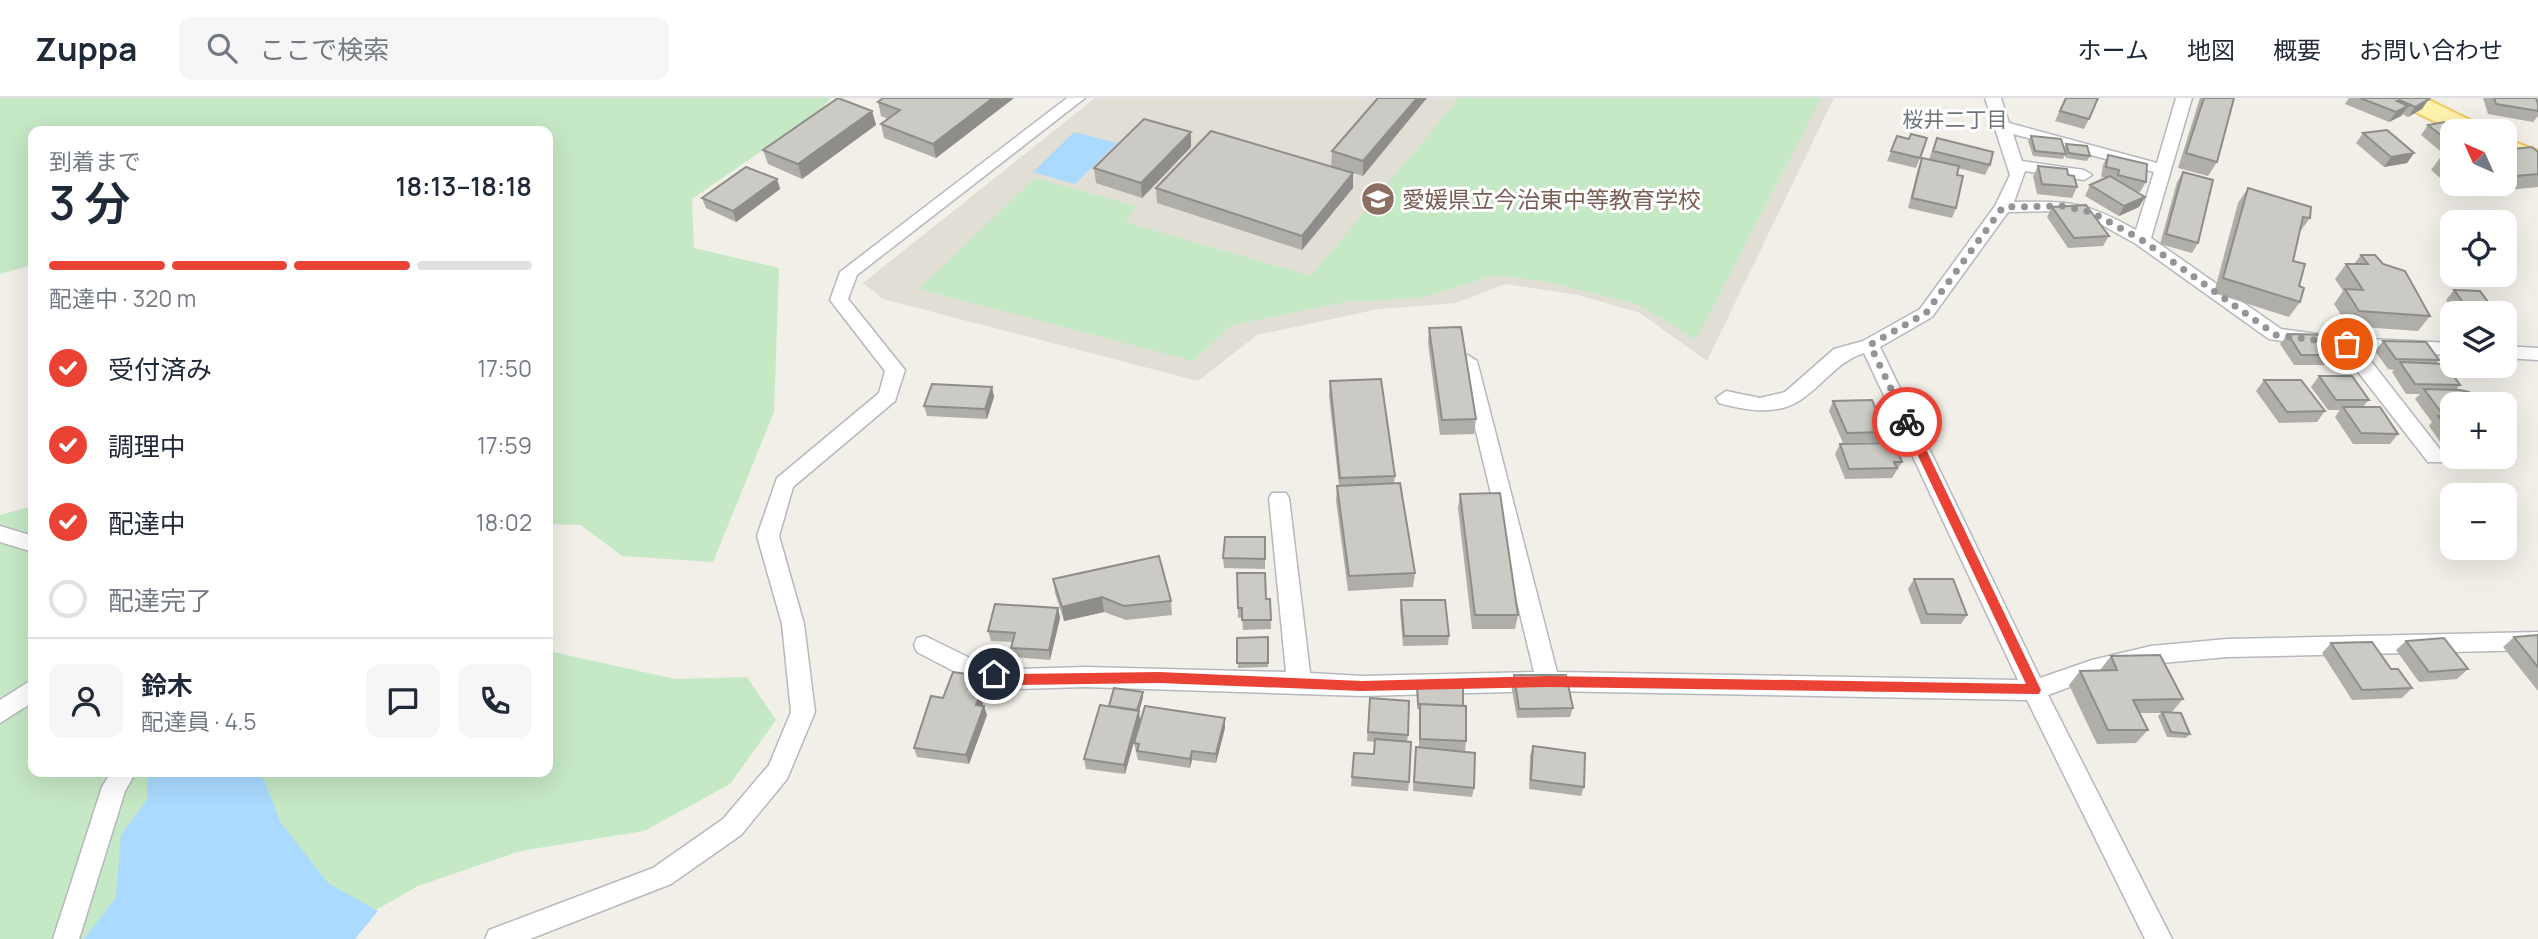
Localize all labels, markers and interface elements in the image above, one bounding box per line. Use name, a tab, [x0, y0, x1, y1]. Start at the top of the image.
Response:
search box	[179, 17, 669, 80]
text: Zuppa	[35, 26, 137, 71]
icon: search	[203, 29, 241, 67]
text: ここで検索	[259, 31, 389, 67]
text: ホーム	[2078, 33, 2149, 66]
text: 地図	[2187, 33, 2235, 66]
text: 概要	[2273, 33, 2321, 66]
text: お問い合わせ	[2359, 33, 2503, 66]
district label: 桜井二丁目	[1903, 105, 2008, 133]
north arrow	[2440, 119, 2516, 196]
map controls	[2440, 119, 2517, 560]
text: 到着まで	[49, 145, 141, 177]
text: 18:13–18:18	[395, 168, 532, 204]
text: 3 分	[49, 171, 131, 234]
school or university icon: 愛媛県立今治東中等教育学校	[1359, 180, 1397, 218]
place label: 愛媛県立今治東中等教育学校	[1402, 183, 1701, 215]
button: locate	[2440, 210, 2517, 287]
text: 配達中 · 320 m	[49, 282, 196, 314]
button: layers	[2440, 301, 2517, 378]
pin	[2317, 314, 2377, 374]
icon: bag	[2328, 325, 2366, 363]
icon: check	[49, 349, 87, 387]
text: 受付済み	[108, 351, 212, 387]
text: 17:50	[477, 352, 532, 384]
courier	[1872, 387, 1942, 457]
button: +	[2440, 392, 2517, 469]
icon: bike	[1888, 403, 1926, 441]
icon: check	[49, 426, 87, 464]
text: 調理中	[108, 428, 186, 464]
text: 17:59	[477, 429, 532, 461]
button: −	[2440, 483, 2517, 560]
icon: check	[49, 503, 87, 541]
text: 配達中	[108, 505, 186, 541]
text: 18:02	[476, 506, 532, 538]
text: 配達完了	[108, 582, 212, 618]
pin	[964, 644, 1024, 704]
icon: home	[975, 655, 1013, 693]
button: person	[49, 664, 123, 738]
button: chat	[366, 664, 440, 738]
button: phone	[458, 664, 532, 738]
text: 鈴木	[141, 667, 193, 703]
text: 配達員 · 4.5	[141, 705, 257, 737]

